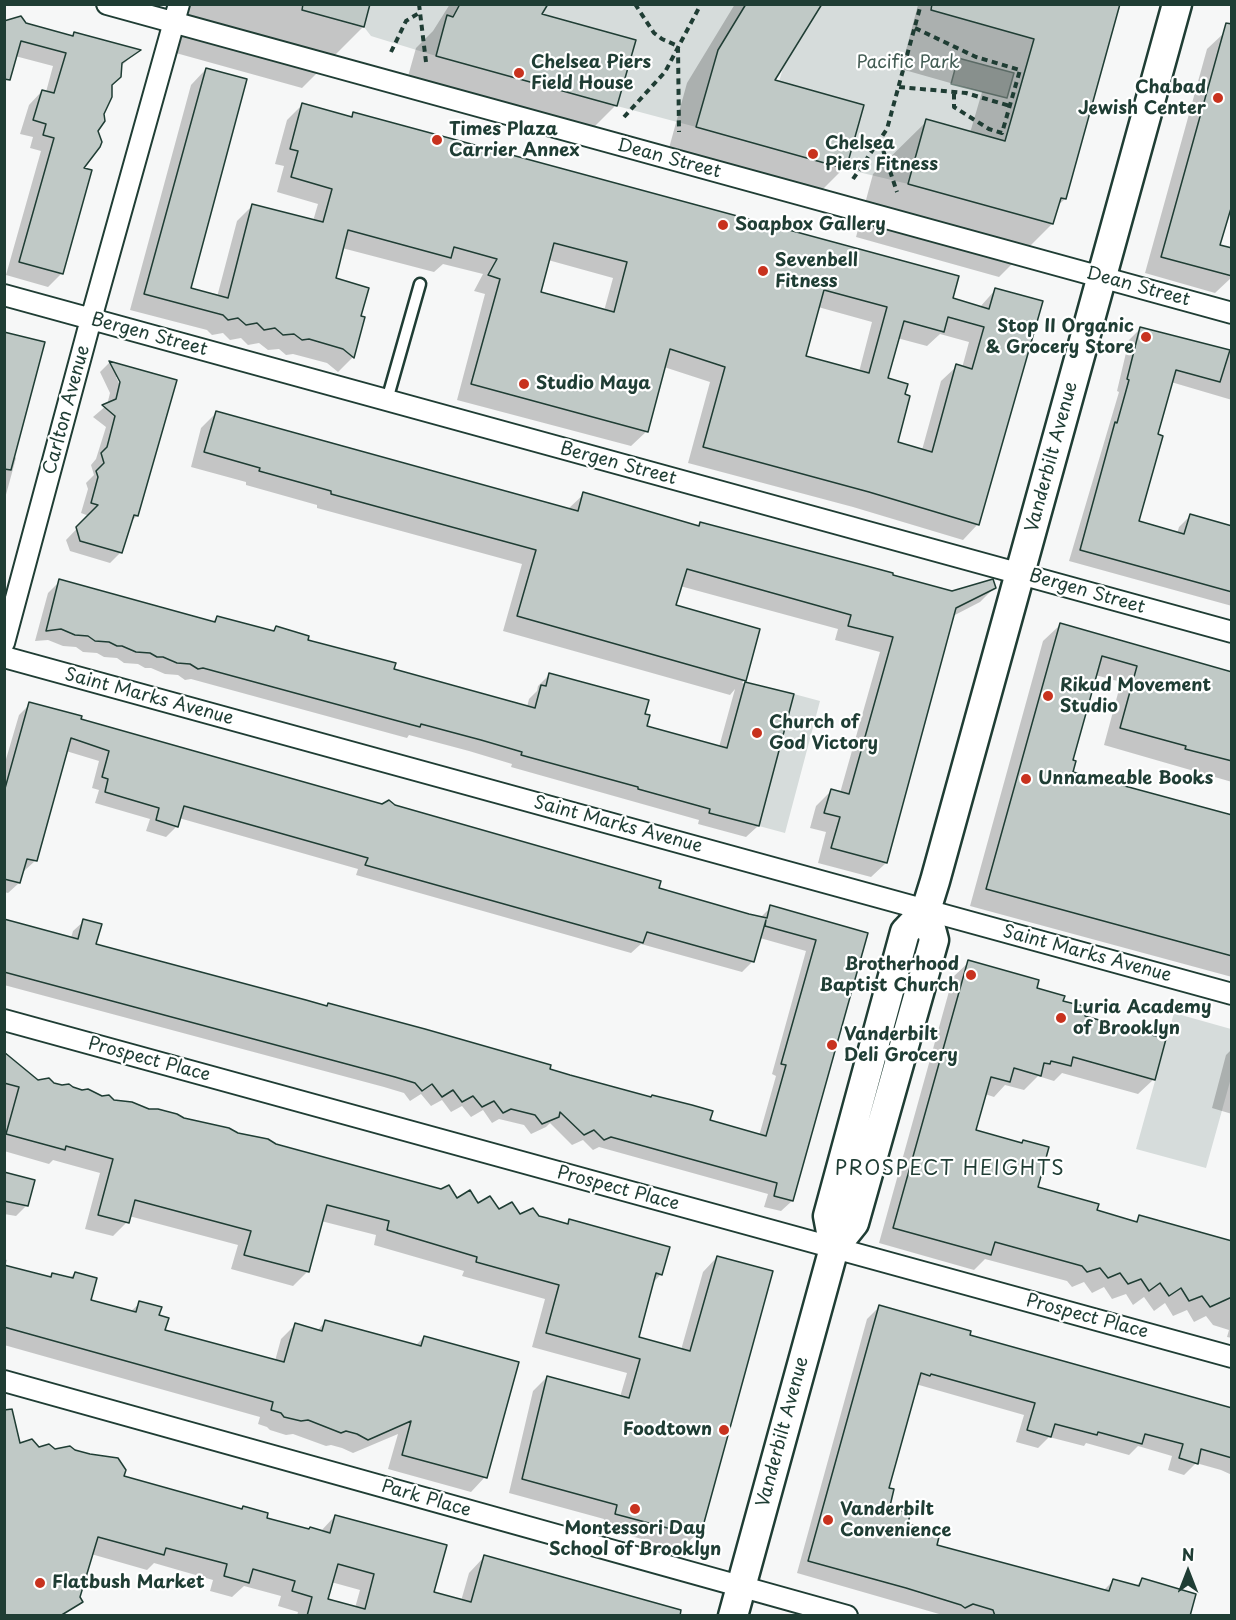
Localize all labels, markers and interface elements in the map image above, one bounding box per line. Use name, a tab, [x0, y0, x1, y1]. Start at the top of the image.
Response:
place label: Chelsea Piers Field House	[531, 52, 651, 94]
park label: Pacific Park	[856, 52, 960, 74]
marker: Chelsea Piers Field House	[512, 66, 526, 80]
place label: Chabad Jewish Center	[1078, 77, 1206, 119]
marker: Chabad Jewish Center	[1211, 91, 1225, 105]
place label: Times Plaza Carrier Annex	[449, 119, 580, 162]
marker: Times Plaza Carrier Annex	[430, 133, 444, 147]
place label: Chelsea Piers Fitness	[825, 133, 938, 176]
street label: Dean Street	[615, 135, 723, 183]
marker: Chelsea Piers Fitness	[806, 147, 820, 161]
place label: Soapbox Gallery	[735, 214, 886, 236]
marker: Soapbox Gallery	[716, 218, 730, 232]
place label: Sevenbell Fitness	[775, 250, 858, 292]
street label: Dean Street	[1084, 263, 1192, 311]
marker: Sevenbell Fitness	[756, 264, 770, 278]
street label: Bergen Street	[88, 309, 210, 361]
place label: Stop II Organic & Grocery Store	[986, 316, 1134, 358]
marker: Stop II Organic & Grocery Store	[1139, 330, 1153, 344]
street label: Carlton Avenue	[39, 343, 95, 477]
place label: Studio Maya	[536, 373, 651, 395]
marker: Studio Maya	[517, 377, 531, 391]
street label: Vanderbilt Avenue	[1022, 379, 1082, 535]
street label: Bergen Street	[557, 438, 679, 490]
street label: Bergen Street	[1026, 565, 1148, 619]
street label: Saint Marks Avenue	[62, 664, 236, 730]
place label: Rikud Movement Studio	[1060, 675, 1211, 718]
marker: Rikud Movement Studio	[1041, 689, 1055, 703]
place label: Church of God Victory	[769, 712, 878, 754]
marker: Church of God Victory	[750, 726, 764, 740]
place label: Unnameable Books	[1038, 768, 1213, 790]
marker: Unnameable Books	[1019, 772, 1033, 786]
street label: Saint Marks Avenue	[531, 792, 705, 858]
street label: Saint Marks Avenue	[1000, 921, 1174, 987]
place label: Brotherhood Baptist Church	[819, 954, 959, 996]
marker: Brotherhood Baptist Church	[964, 968, 978, 982]
place label: Luria Academy of Brooklyn	[1073, 997, 1211, 1040]
marker: Luria Academy of Brooklyn	[1054, 1011, 1068, 1025]
place label: Vanderbilt Deli Grocery	[844, 1024, 958, 1066]
street label: Prospect Place	[85, 1033, 213, 1087]
marker: Vanderbilt Deli Grocery	[825, 1038, 839, 1052]
district label: PROSPECT HEIGHTS	[836, 1157, 1064, 1181]
street label: Prospect Place	[554, 1162, 682, 1216]
street label: Prospect Place	[1023, 1290, 1151, 1344]
street label: Vanderbilt Avenue	[753, 1354, 813, 1510]
place label: Foodtown	[623, 1419, 712, 1441]
marker: Foodtown	[717, 1423, 731, 1437]
street label: Park Place	[379, 1476, 473, 1522]
place label: Vanderbilt Convenience	[840, 1499, 951, 1541]
marker: Montessori Day School of Brooklyn	[628, 1502, 642, 1516]
marker: Vanderbilt Convenience	[821, 1513, 835, 1527]
place label: Montessori Day School of Brooklyn	[549, 1518, 721, 1561]
north arrow	[1158, 1542, 1218, 1602]
text: N	[1182, 1542, 1194, 1566]
place label: Flatbush Market	[52, 1572, 205, 1594]
marker: Flatbush Market	[33, 1576, 47, 1590]

